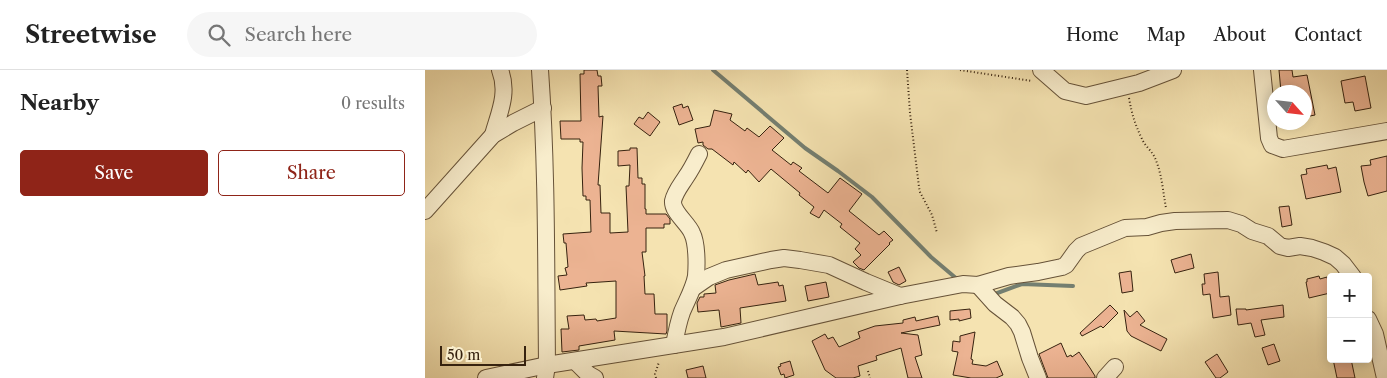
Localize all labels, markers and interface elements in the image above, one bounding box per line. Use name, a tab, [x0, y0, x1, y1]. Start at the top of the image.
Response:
search box	[187, 12, 537, 57]
text: Streetwise	[25, 20, 157, 49]
icon: search	[205, 21, 233, 49]
text: Search here	[245, 23, 352, 46]
text: Home	[1066, 24, 1119, 46]
text: Map	[1147, 24, 1185, 46]
text: About	[1213, 24, 1266, 46]
text: Contact	[1294, 24, 1362, 46]
north arrow	[1267, 85, 1312, 130]
text: Nearby	[20, 90, 99, 115]
text: 0 results	[341, 93, 405, 113]
button: Save	[20, 150, 208, 196]
button: Share	[218, 150, 405, 196]
map controls	[1327, 273, 1372, 363]
button: +	[1327, 273, 1372, 318]
button: −	[1327, 318, 1372, 363]
scale bar	[440, 343, 526, 366]
text: 50 m	[447, 346, 480, 364]

